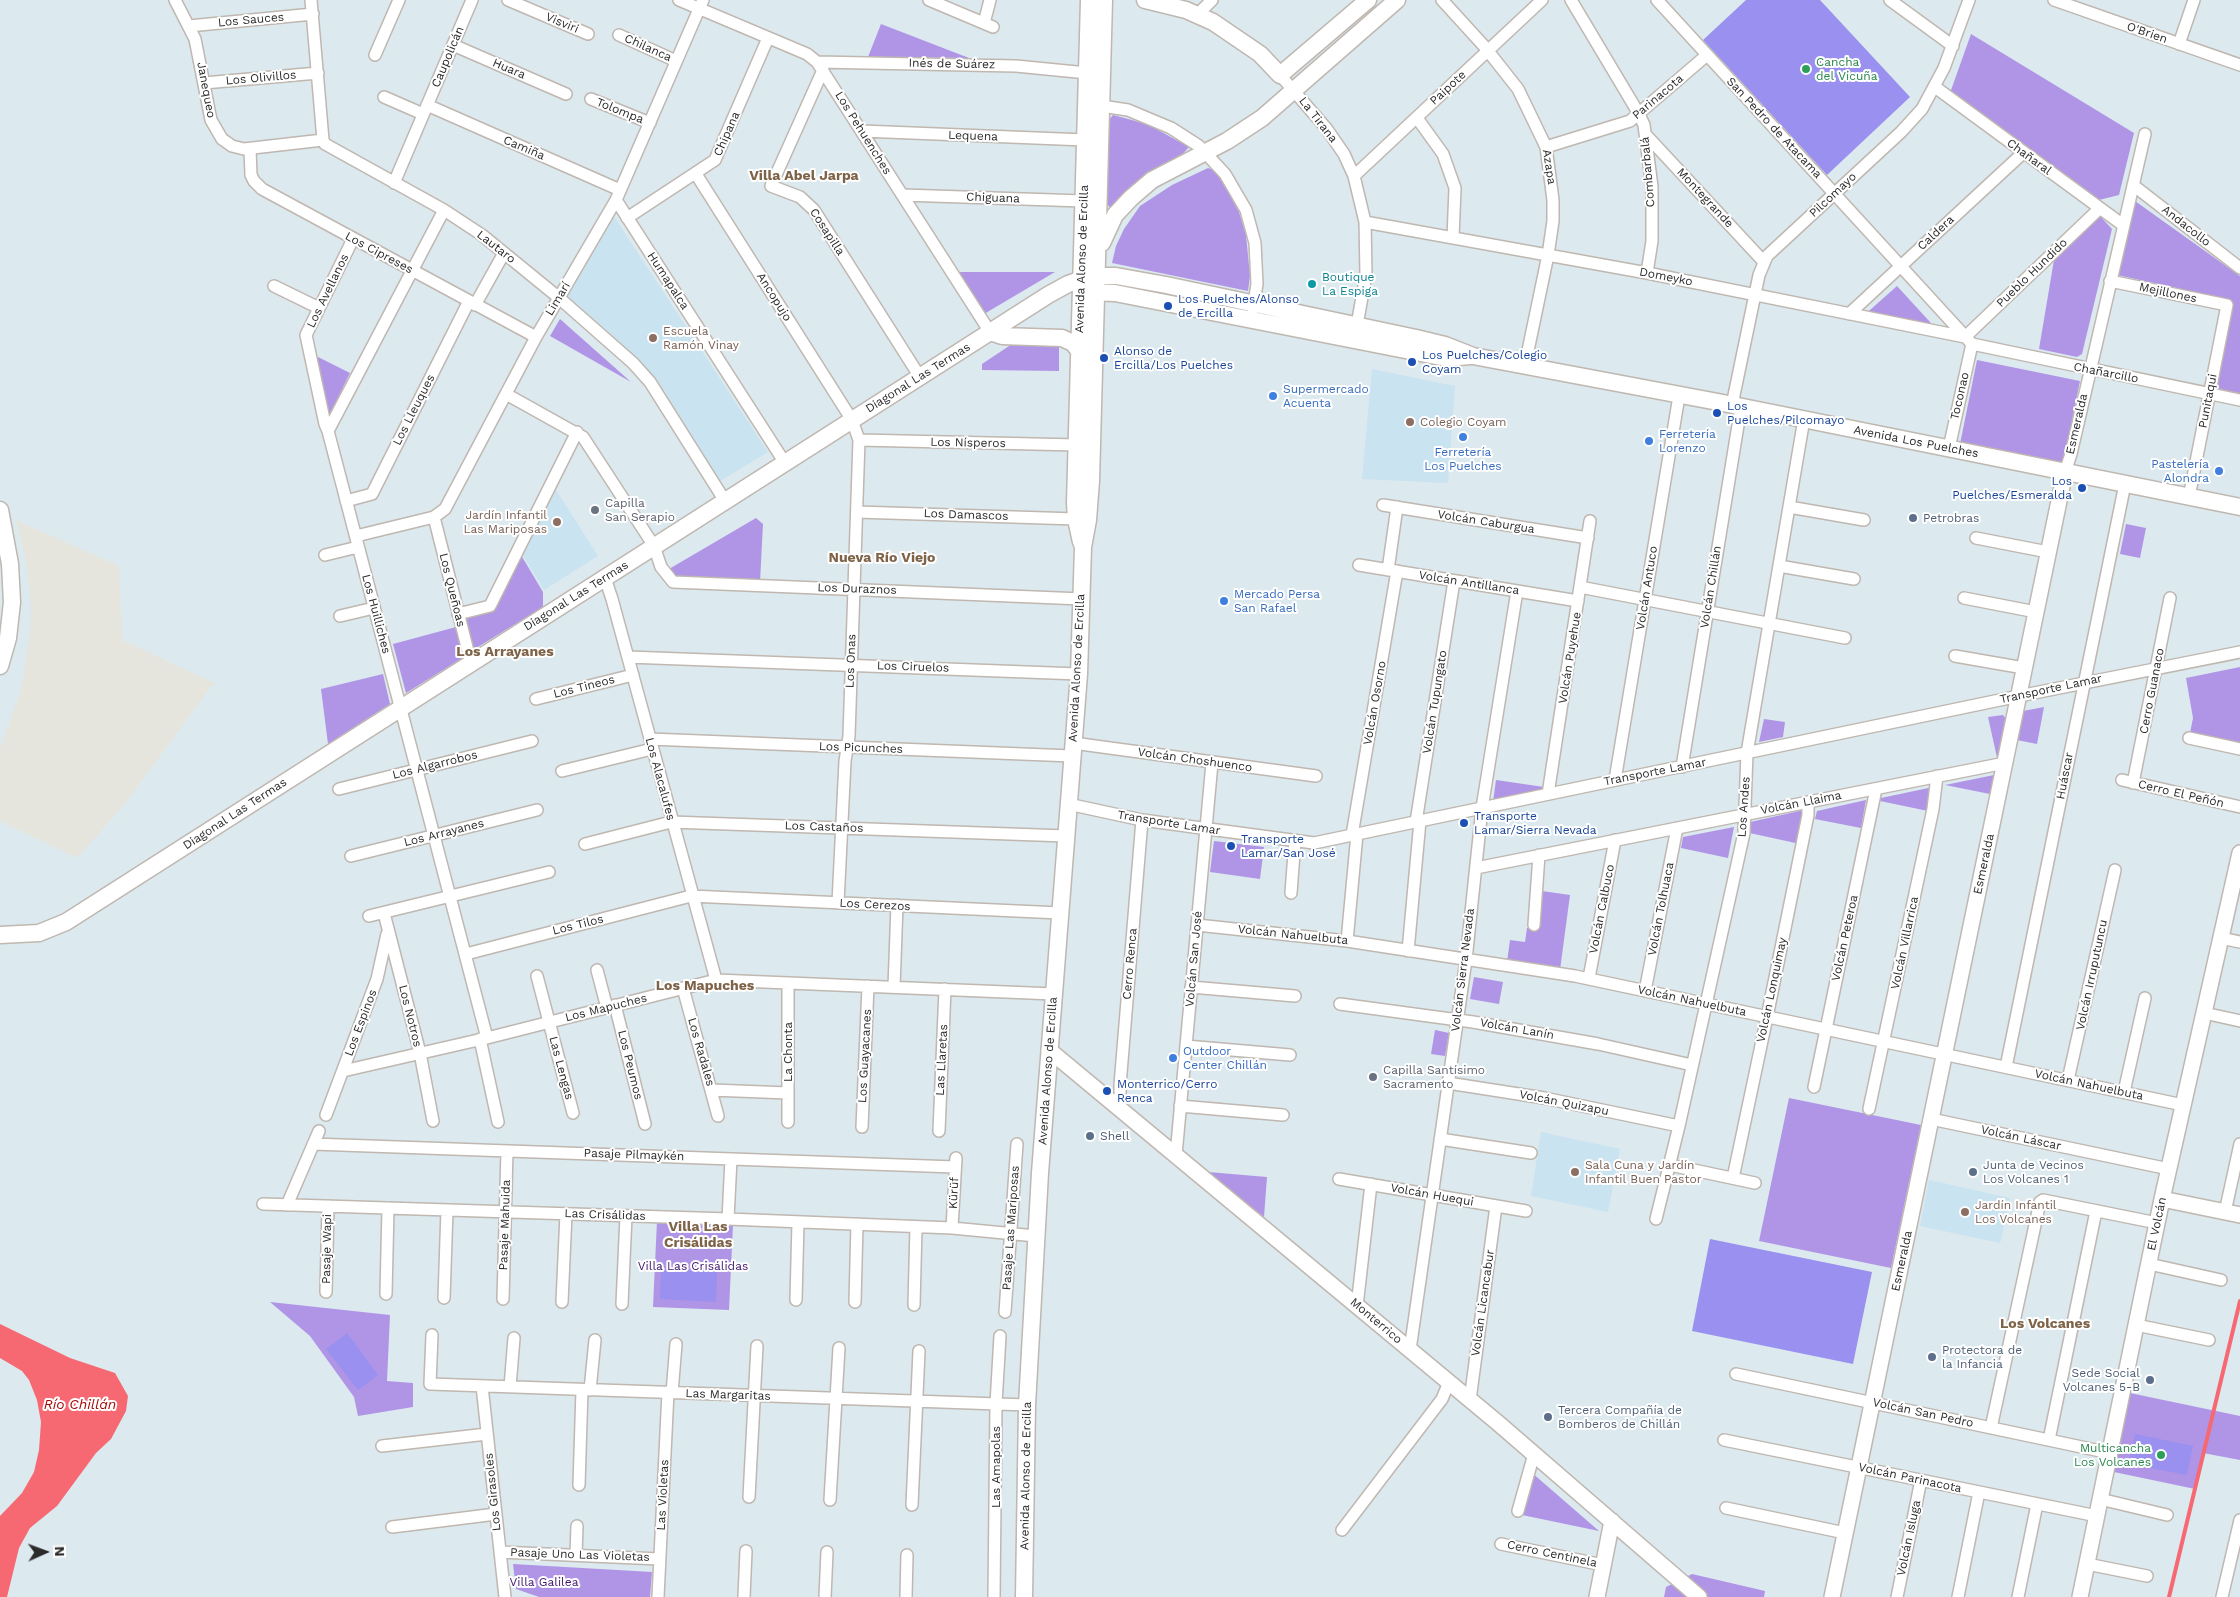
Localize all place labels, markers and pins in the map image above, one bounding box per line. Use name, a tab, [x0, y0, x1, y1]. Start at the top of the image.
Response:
place label: Cancha del Vicuña	[1816, 55, 1878, 83]
marker: Cancha del Vicuña	[1800, 63, 1812, 75]
place label: Boutique La Espiga	[1322, 270, 1378, 298]
marker: Boutique La Espiga	[1306, 278, 1318, 290]
place label: Los Puelches/Alonso de Ercilla	[1178, 292, 1299, 320]
marker: Los Puelches/Alonso de Ercilla	[1162, 300, 1174, 312]
place label: Escuela Ramón Vinay	[663, 324, 739, 352]
marker: Escuela Ramón Vinay	[647, 332, 659, 344]
place label: Alonso de Ercilla/Los Puelches	[1114, 344, 1233, 372]
place label: Los Puelches/Colegio Coyam	[1422, 348, 1547, 376]
marker: Alonso de Ercilla/Los Puelches	[1098, 352, 1110, 364]
marker: Los Puelches/Colegio Coyam	[1406, 356, 1418, 368]
place label: Supermercado Acuenta	[1283, 382, 1369, 410]
marker: Supermercado Acuenta	[1267, 390, 1279, 402]
place label: Los Puelches/Pilcomayo	[1727, 399, 1844, 427]
marker: Los Puelches/Pilcomayo	[1711, 407, 1723, 419]
place label: Colegio Coyam	[1420, 415, 1506, 429]
marker: Colegio Coyam	[1404, 416, 1416, 428]
place label: Ferretería Lorenzo	[1659, 427, 1716, 455]
marker: Ferretería Los Puelches	[1457, 431, 1469, 443]
marker: Ferretería Lorenzo	[1643, 435, 1655, 447]
place label: Ferretería Los Puelches	[1424, 445, 1502, 473]
place label: Pastelería Alondra	[2151, 457, 2209, 485]
marker: Pastelería Alondra	[2213, 465, 2225, 477]
place label: Los Puelches/Esmeralda	[1952, 474, 2072, 502]
marker: Los Puelches/Esmeralda	[2076, 482, 2088, 494]
place label: Capilla San Serapio	[605, 496, 675, 524]
marker: Capilla San Serapio	[589, 504, 601, 516]
place label: Jardín Infantil Las Mariposas	[463, 508, 547, 536]
place label: Petrobras	[1923, 511, 1979, 525]
marker: Petrobras	[1907, 512, 1919, 524]
marker: Jardín Infantil Las Mariposas	[551, 516, 563, 528]
place label: Mercado Persa San Rafael	[1234, 587, 1320, 615]
marker: Mercado Persa San Rafael	[1218, 595, 1230, 607]
place label: Transporte Lamar/Sierra Nevada	[1474, 809, 1597, 837]
marker: Transporte Lamar/Sierra Nevada	[1458, 817, 1470, 829]
place label: Transporte Lamar/San José	[1241, 832, 1336, 860]
marker: Transporte Lamar/San José	[1225, 840, 1237, 852]
place label: Outdoor Center Chillán	[1183, 1044, 1267, 1072]
marker: Outdoor Center Chillán	[1167, 1052, 1179, 1064]
place label: Capilla Santísimo Sacramento	[1383, 1063, 1485, 1091]
marker: Capilla Santísimo Sacramento	[1367, 1071, 1379, 1083]
place label: Monterrico/Cerro Renca	[1117, 1077, 1217, 1105]
marker: Monterrico/Cerro Renca	[1101, 1085, 1113, 1097]
place label: Shell	[1100, 1129, 1129, 1143]
marker: Shell	[1084, 1130, 1096, 1142]
place label: Sala Cuna y Jardín Infantil Buen Pastor	[1585, 1158, 1702, 1186]
place label: Junta de Vecinos Los Volcanes 1	[1983, 1158, 2084, 1186]
marker: Sala Cuna y Jardín Infantil Buen Pastor	[1569, 1166, 1581, 1178]
marker: Junta de Vecinos Los Volcanes 1	[1967, 1166, 1979, 1178]
place label: Jardín Infantil Los Volcanes	[1975, 1198, 2057, 1226]
marker: Jardín Infantil Los Volcanes	[1959, 1206, 1971, 1218]
place label: Protectora de la Infancia	[1942, 1343, 2022, 1371]
marker: Protectora de la Infancia	[1926, 1351, 1938, 1363]
place label: Sede Social Volcanes 5-B	[2063, 1366, 2140, 1394]
marker: Sede Social Volcanes 5-B	[2144, 1374, 2156, 1386]
place label: Tercera Compañía de Bomberos de Chillán	[1558, 1403, 1682, 1431]
marker: Tercera Compañía de Bomberos de Chillán	[1542, 1411, 1554, 1423]
place label: Multicancha Los Volcanes	[2074, 1441, 2151, 1469]
marker: Multicancha Los Volcanes	[2155, 1449, 2167, 1461]

